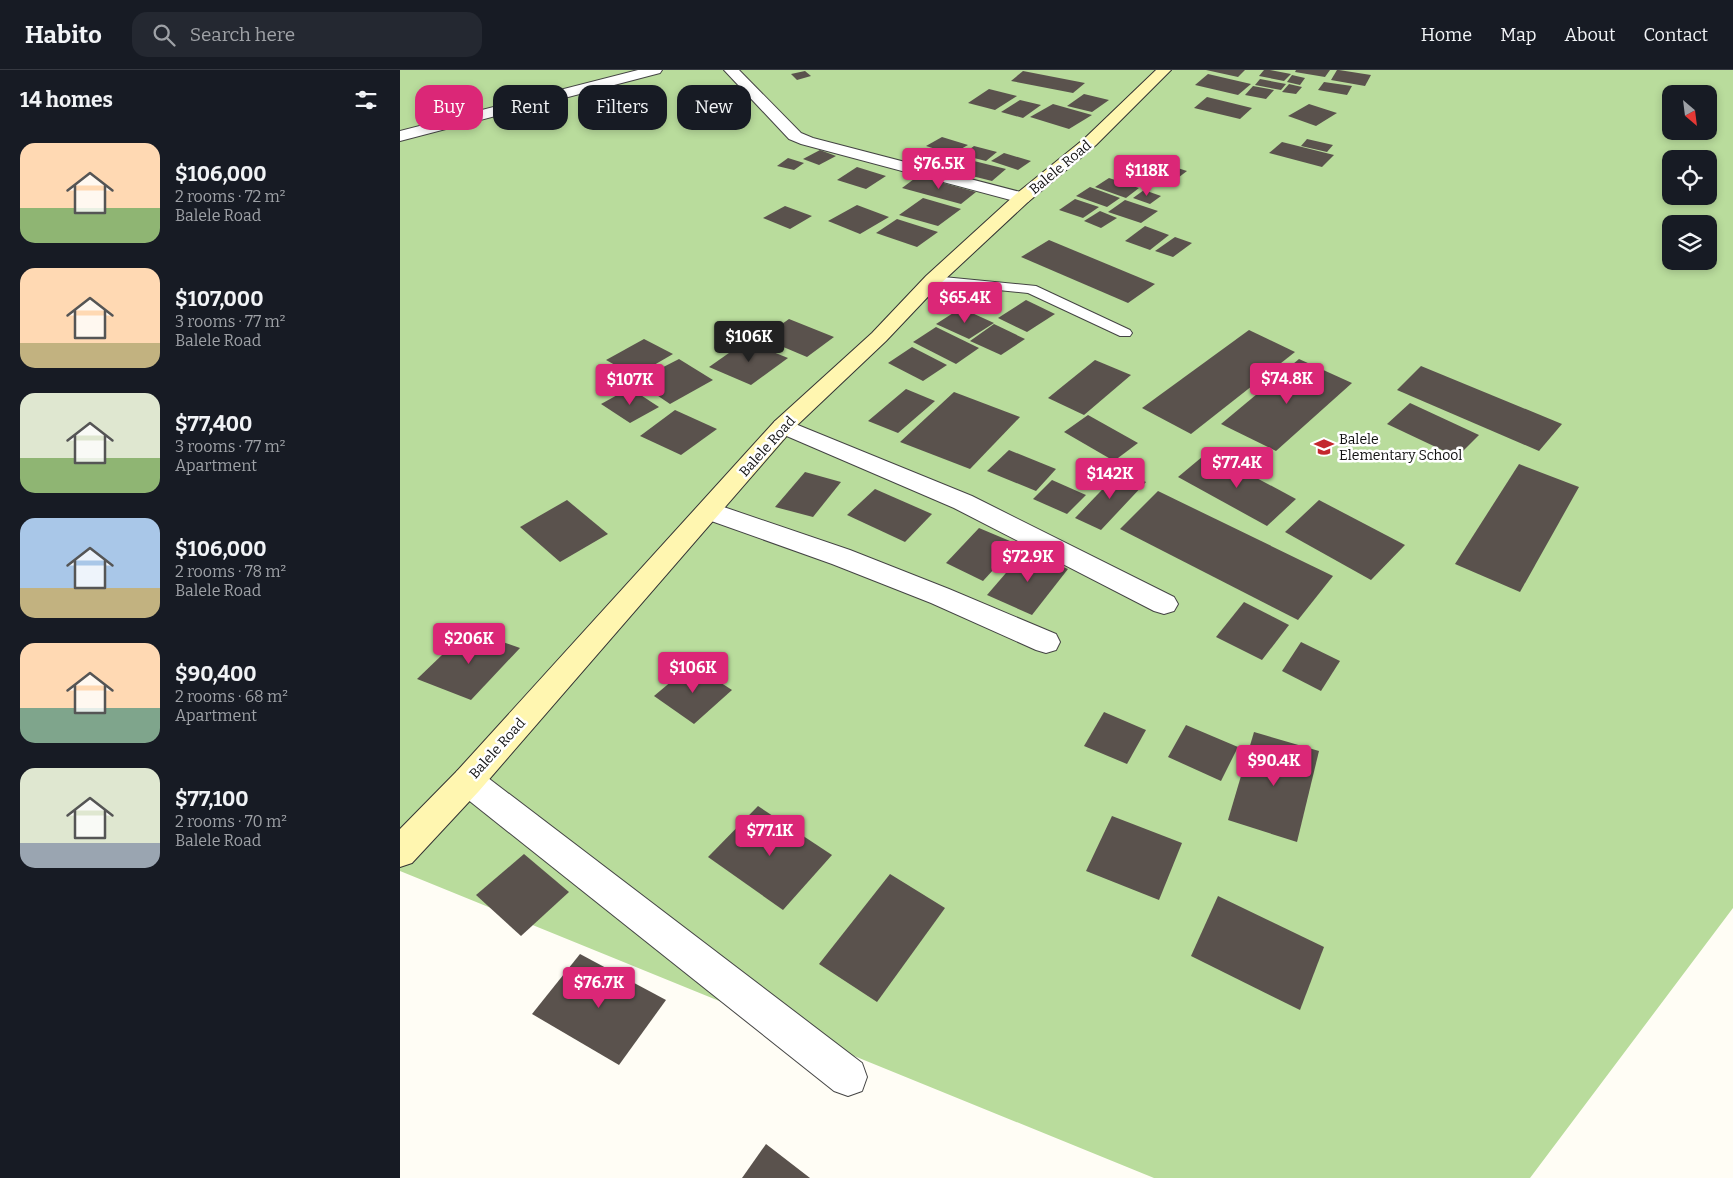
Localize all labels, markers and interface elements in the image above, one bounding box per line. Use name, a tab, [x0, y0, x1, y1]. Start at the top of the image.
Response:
search box	[132, 12, 482, 57]
text: Habito	[25, 21, 102, 49]
icon: search	[150, 21, 178, 49]
text: Search here	[190, 23, 295, 46]
text: Home	[1421, 24, 1472, 46]
text: Map	[1500, 24, 1536, 46]
text: About	[1564, 24, 1615, 46]
text: Contact	[1643, 24, 1708, 46]
chip: Buy	[415, 85, 483, 130]
chip: Rent	[493, 85, 568, 130]
chip: Filters	[578, 85, 667, 130]
chip: New	[677, 85, 751, 130]
north arrow	[1662, 85, 1718, 140]
map controls	[1662, 85, 1717, 270]
icon: filters	[352, 86, 380, 114]
text: 14 homes	[20, 87, 113, 113]
street label: Balele Road	[1026, 137, 1095, 198]
pin: $76.5K	[898, 148, 980, 190]
button: locate	[1662, 150, 1717, 205]
text: $76.5K	[913, 154, 965, 173]
pin: $118K	[1112, 154, 1182, 197]
text: $106,000	[175, 161, 267, 187]
text: $118K	[1125, 161, 1169, 180]
icon: home	[60, 163, 120, 223]
text: 2 rooms · 72 m²	[175, 187, 285, 206]
text: Balele Road	[175, 206, 261, 225]
button: layers	[1662, 215, 1717, 270]
pin: $65.4K	[924, 282, 1006, 324]
text: $107,000	[175, 286, 264, 312]
icon: home	[60, 288, 120, 348]
text: $65.4K	[939, 288, 991, 307]
text: 3 rooms · 77 m²	[175, 312, 285, 331]
pin: $106K	[714, 320, 784, 363]
text: $106K	[725, 327, 773, 346]
text: Balele Road	[175, 331, 261, 350]
pin: $74.8K	[1246, 362, 1328, 405]
pin: $107K	[595, 364, 665, 406]
text: $74.8K	[1261, 369, 1313, 388]
text: $107K	[607, 370, 653, 389]
text: $77,400	[175, 411, 252, 437]
icon: home	[60, 413, 120, 473]
street label: Balele Road	[736, 413, 799, 480]
place label: Balele Elementary School	[1339, 431, 1462, 464]
school or university icon: Balele Elementary School	[1313, 436, 1335, 458]
text: 3 rooms · 77 m²	[175, 437, 285, 456]
pin: $77.4K	[1196, 446, 1278, 489]
text: $77.4K	[1212, 453, 1262, 472]
text: Apartment	[175, 456, 257, 475]
pin: $142K	[1075, 458, 1145, 500]
text: $142K	[1087, 464, 1133, 483]
text: $106,000	[175, 536, 267, 562]
icon: home	[60, 538, 120, 598]
pin: $72.9K	[987, 540, 1069, 583]
text: $72.9K	[1002, 547, 1054, 566]
text: 2 rooms · 78 m²	[175, 562, 286, 581]
text: Balele Road	[175, 581, 261, 600]
pin: $206K	[434, 622, 504, 665]
text: $206K	[444, 629, 494, 648]
pin: $106K	[658, 652, 728, 694]
text: $106K	[669, 658, 717, 677]
text: $90,400	[175, 661, 257, 687]
icon: home	[60, 663, 120, 723]
text: 2 rooms · 68 m²	[175, 687, 288, 706]
text: Apartment	[175, 706, 257, 725]
street label: Balele Road	[466, 715, 529, 782]
pin: $90.4K	[1233, 744, 1315, 787]
text: $90.4K	[1247, 751, 1301, 770]
text: $77,100	[175, 786, 249, 812]
icon: home	[60, 788, 120, 848]
text: 2 rooms · 70 m²	[175, 812, 287, 831]
pin: $77.1K	[729, 814, 811, 857]
text: $77.1K	[746, 821, 794, 840]
text: Balele Road	[175, 831, 261, 850]
pin: $76.7K	[558, 966, 640, 1009]
text: $76.7K	[574, 973, 624, 992]

